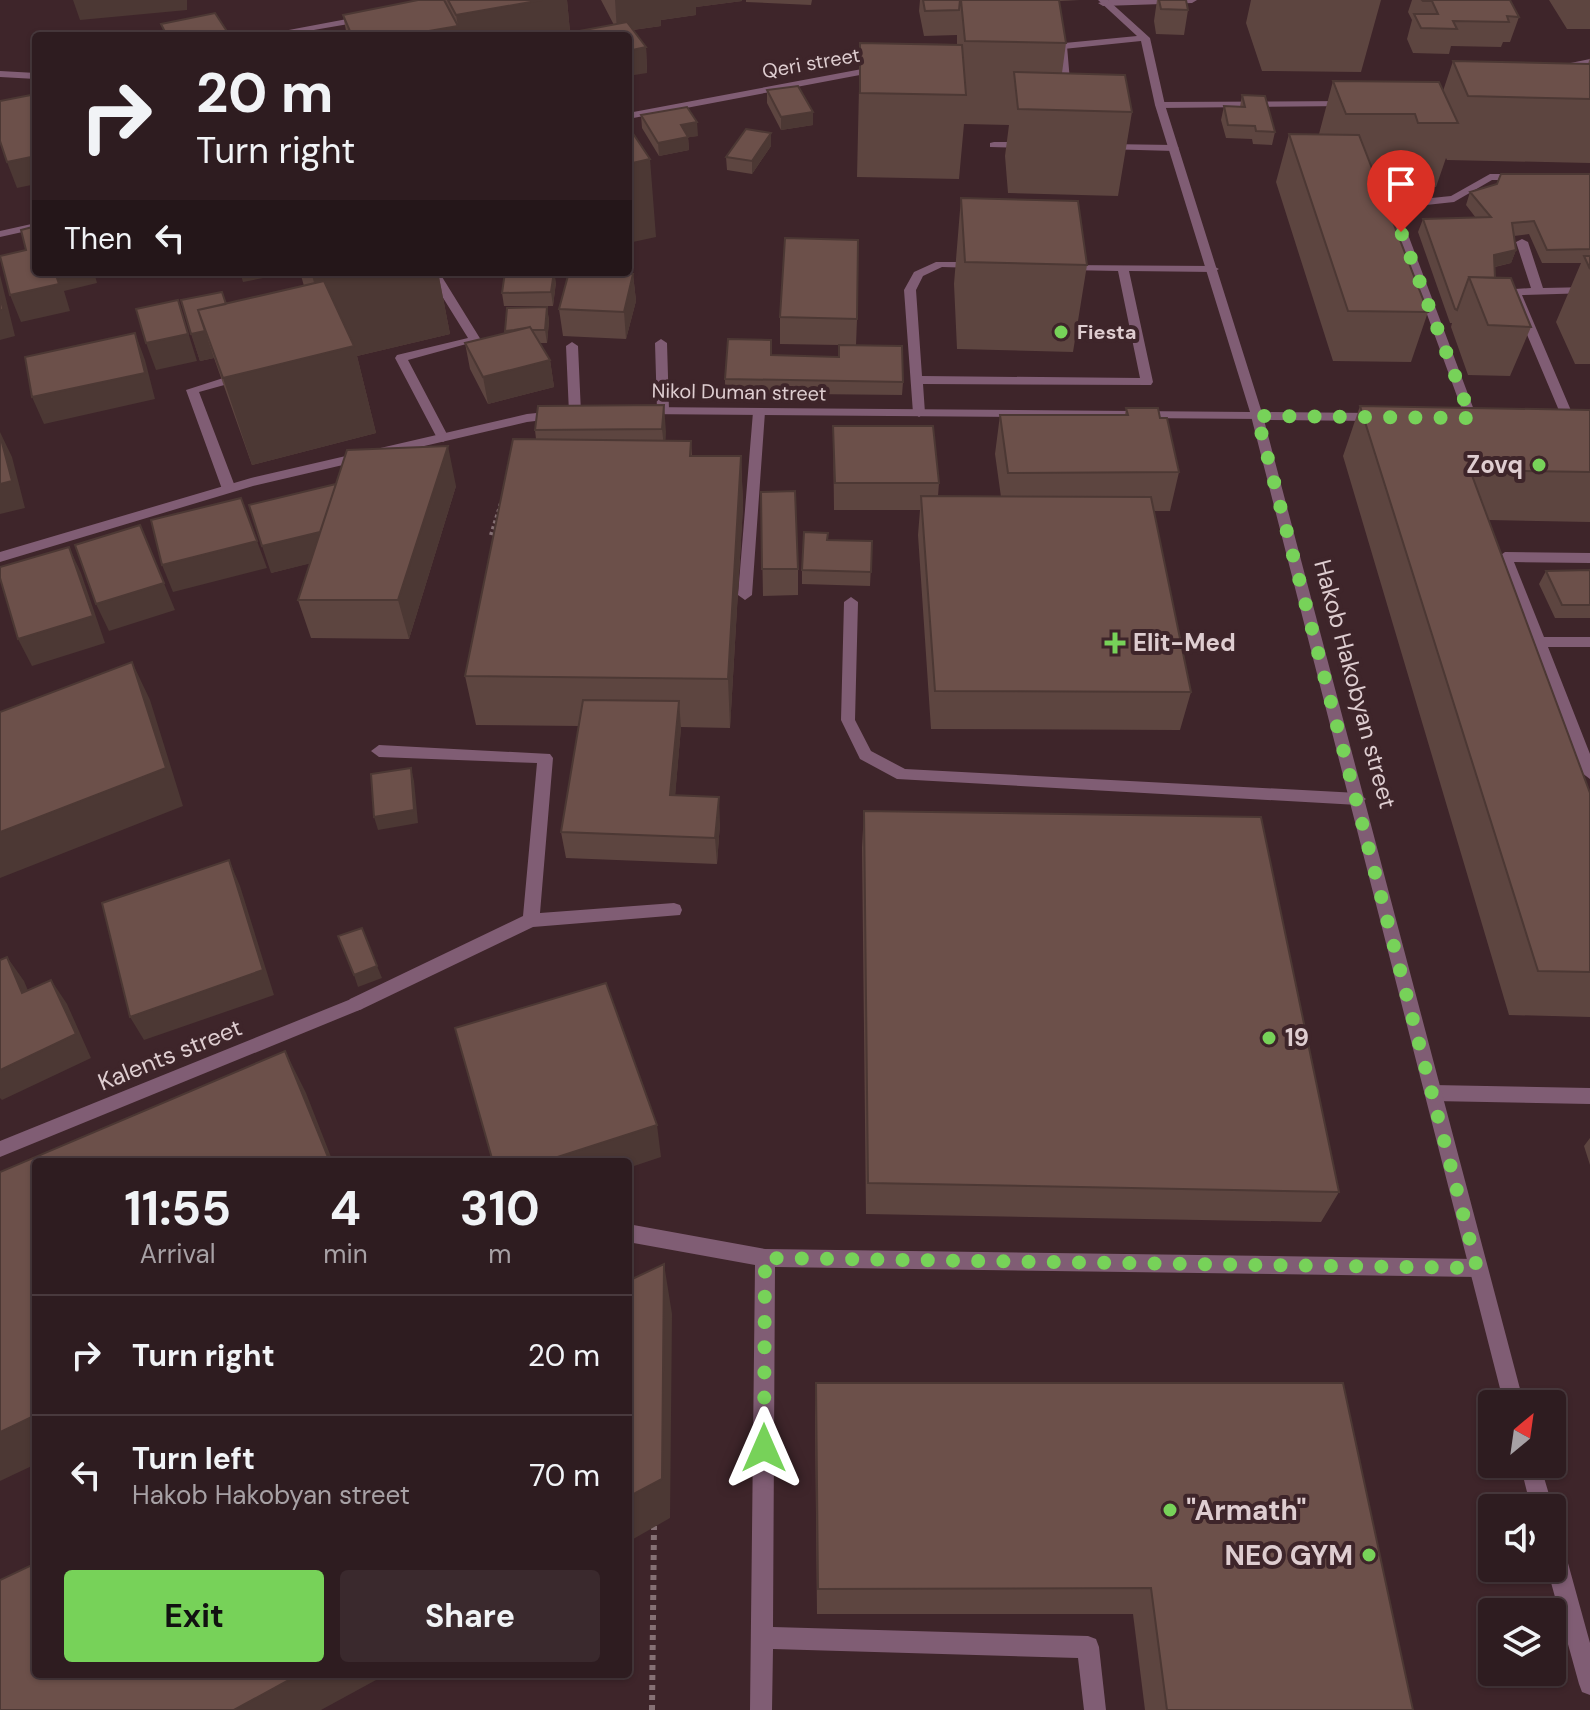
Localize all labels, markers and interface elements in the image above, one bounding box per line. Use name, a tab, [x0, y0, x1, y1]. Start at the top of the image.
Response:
street label: Qeri street	[760, 42, 862, 84]
text: 20 m	[196, 56, 333, 129]
icon: right	[64, 64, 168, 168]
text: Turn right	[196, 127, 355, 174]
pin	[1367, 150, 1435, 232]
icon: arrive	[1379, 162, 1423, 206]
icon: left	[148, 216, 192, 260]
text: Then	[64, 219, 132, 258]
place label: Fiesta	[1077, 319, 1136, 345]
marker: Fiesta	[1052, 323, 1070, 341]
street label: Nikol Duman street	[651, 377, 827, 407]
place label: Zovq	[1466, 449, 1523, 480]
marker: Zovq	[1530, 456, 1548, 474]
street label: Hakob Hakobyan street	[1307, 556, 1404, 812]
place label: Elit-Med	[1133, 627, 1236, 658]
marker: Elit-Med	[1104, 632, 1126, 654]
street label: Kalents street	[93, 1012, 246, 1098]
place label: 19	[1285, 1022, 1309, 1053]
marker: 19	[1260, 1029, 1278, 1047]
text: 11:55	[124, 1177, 231, 1240]
text: 4	[330, 1177, 361, 1240]
text: 310	[460, 1177, 540, 1240]
text: Arrival	[140, 1237, 216, 1271]
text: min	[323, 1237, 368, 1271]
text: m	[488, 1237, 511, 1271]
icon: right	[64, 1333, 108, 1377]
text: Turn right	[132, 1336, 275, 1375]
text: 20 m	[528, 1336, 600, 1375]
north arrow	[1478, 1390, 1566, 1478]
map controls	[1478, 1390, 1566, 1686]
position arrow	[722, 1406, 806, 1490]
text: Turn left	[132, 1439, 255, 1478]
icon: left	[64, 1453, 108, 1497]
text: 70 m	[529, 1456, 600, 1495]
text: Hakob Hakobyan street	[132, 1478, 410, 1512]
place label: "Armath"	[1186, 1492, 1307, 1529]
button: sound	[1478, 1494, 1566, 1582]
marker: "Armath"	[1161, 1501, 1179, 1519]
place label: NEO GYM	[1224, 1537, 1353, 1574]
marker: NEO GYM	[1360, 1546, 1378, 1564]
button: Exit	[64, 1570, 324, 1662]
button: Share	[340, 1570, 600, 1662]
button: layers	[1478, 1598, 1566, 1686]

